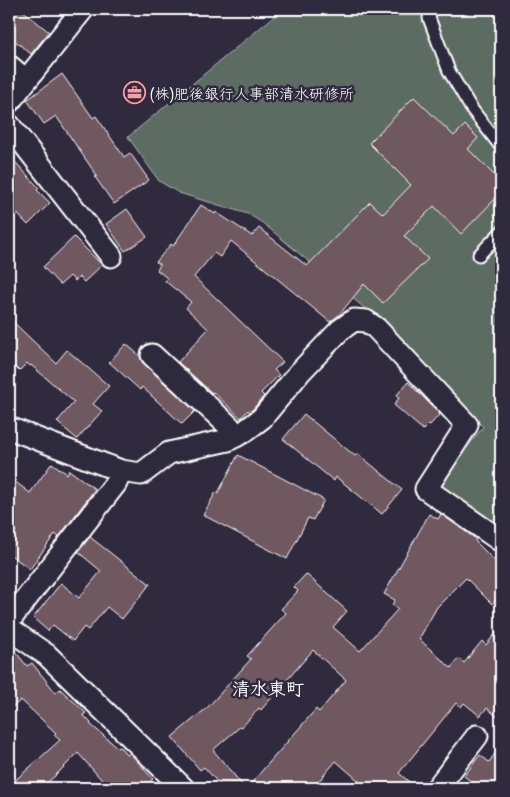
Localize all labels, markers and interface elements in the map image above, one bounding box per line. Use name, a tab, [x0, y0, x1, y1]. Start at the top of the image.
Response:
office icon: (株)肥後銀行人事部清水研修所	[122, 81, 146, 105]
place label: (株)肥後銀行人事部清水研修所	[150, 84, 354, 103]
district label: 清水東町	[232, 677, 304, 700]

